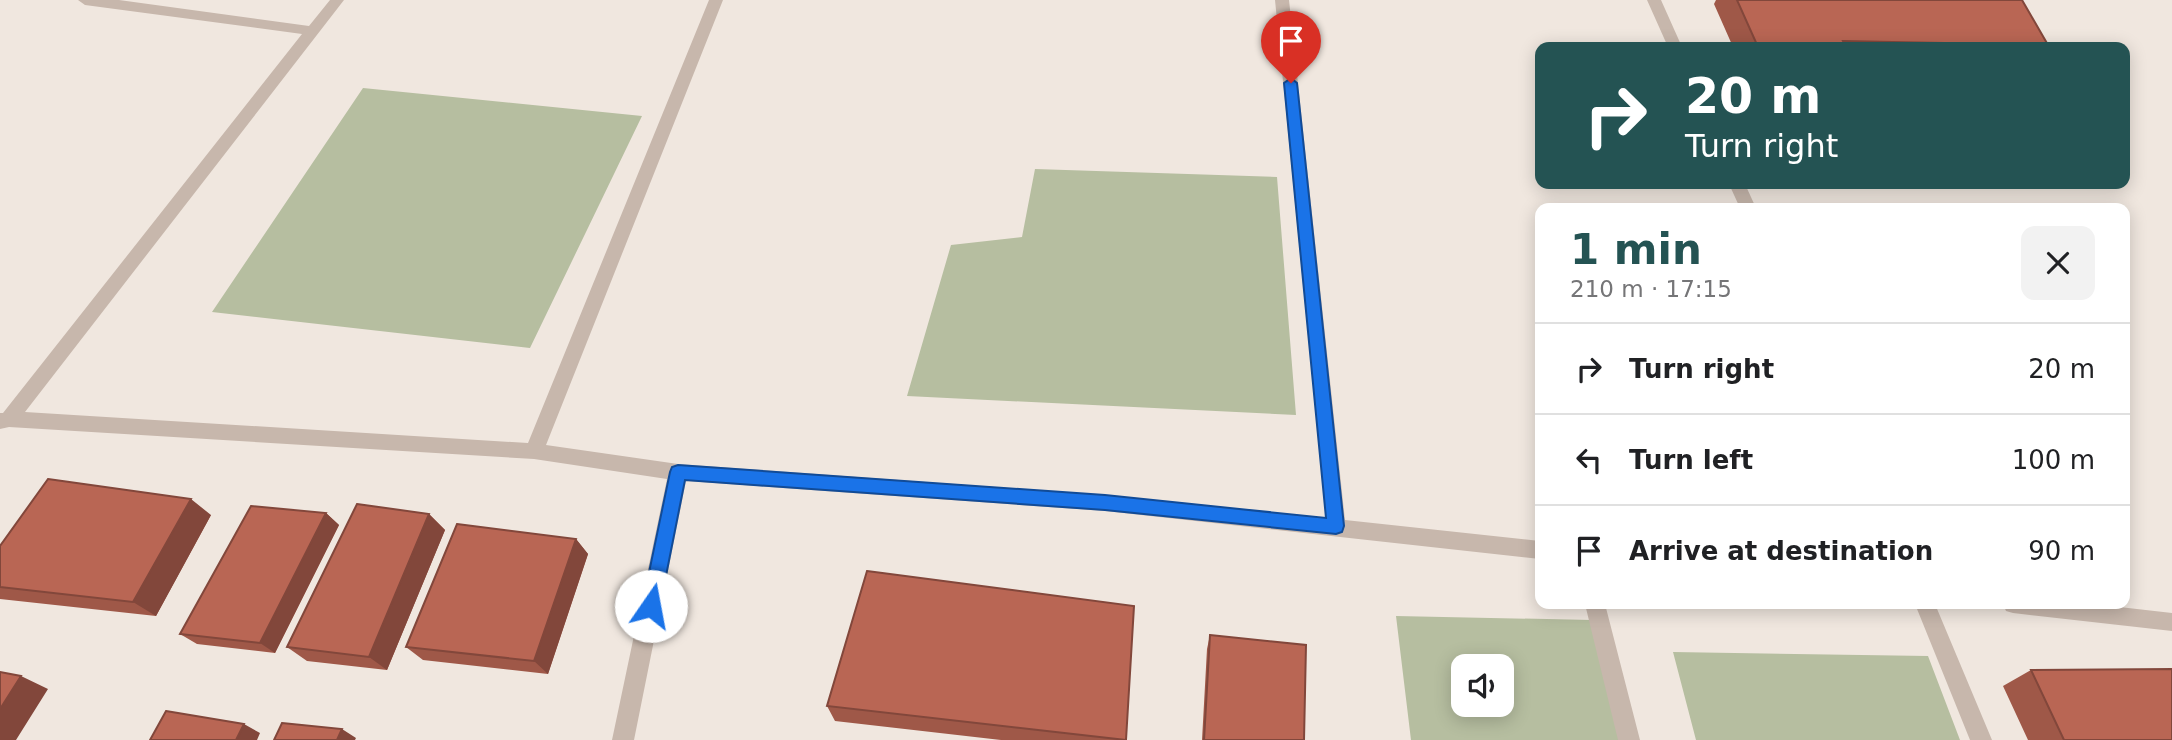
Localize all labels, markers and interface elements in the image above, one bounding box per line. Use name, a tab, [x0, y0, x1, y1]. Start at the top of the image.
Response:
pin	[1261, 11, 1321, 83]
icon: arrive	[1272, 22, 1310, 60]
text: 20 m	[1685, 68, 1821, 125]
icon: right	[1570, 70, 1661, 161]
text: Turn right	[1685, 127, 1838, 165]
text: 1 min	[1570, 225, 1702, 274]
button: close	[2021, 226, 2095, 300]
text: 210 m · 17:15	[1570, 276, 1732, 302]
icon: right	[1570, 350, 1608, 388]
text: Turn right	[1629, 354, 1774, 384]
text: 20 m	[2028, 354, 2095, 384]
icon: left	[1570, 441, 1608, 479]
text: Turn left	[1629, 445, 1753, 475]
text: 100 m	[2012, 445, 2095, 475]
icon: arrive	[1570, 532, 1608, 570]
text: Arrive at destination	[1629, 536, 1933, 566]
text: 90 m	[2028, 536, 2095, 566]
position arrow	[614, 569, 688, 643]
map controls	[1451, 654, 1514, 717]
button: sound	[1451, 654, 1514, 717]

